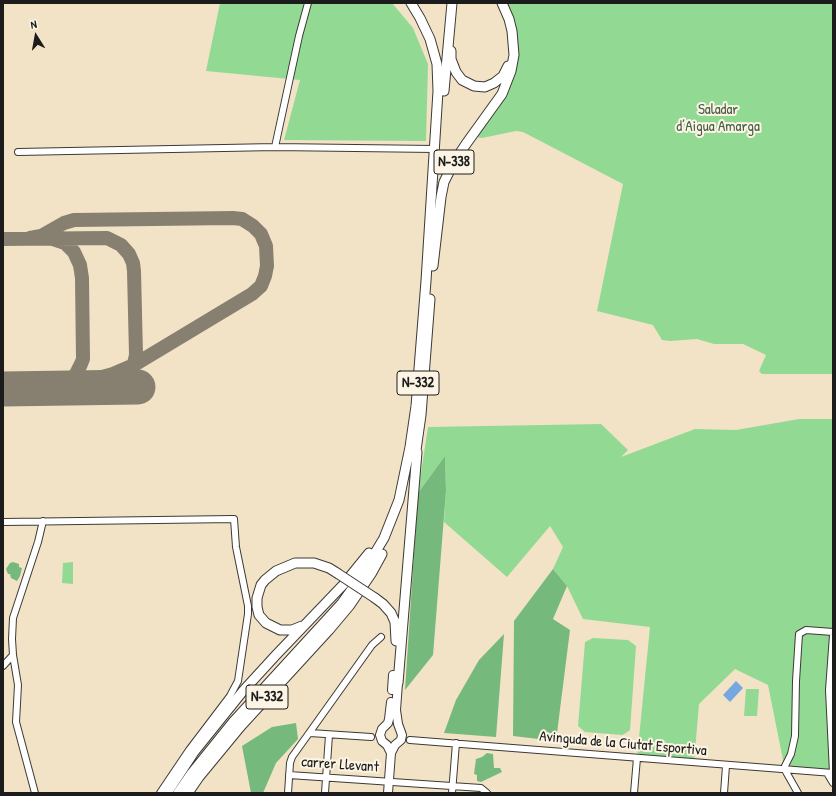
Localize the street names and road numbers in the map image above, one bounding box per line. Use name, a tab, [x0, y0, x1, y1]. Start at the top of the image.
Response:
road number: N-338	[434, 150, 474, 174]
road number: N-332	[397, 371, 439, 395]
road number: N-332	[246, 685, 288, 709]
street label: Avinguda de la Ciutat Esportiva	[538, 728, 708, 760]
street label: carrer Llevant	[301, 753, 379, 777]

